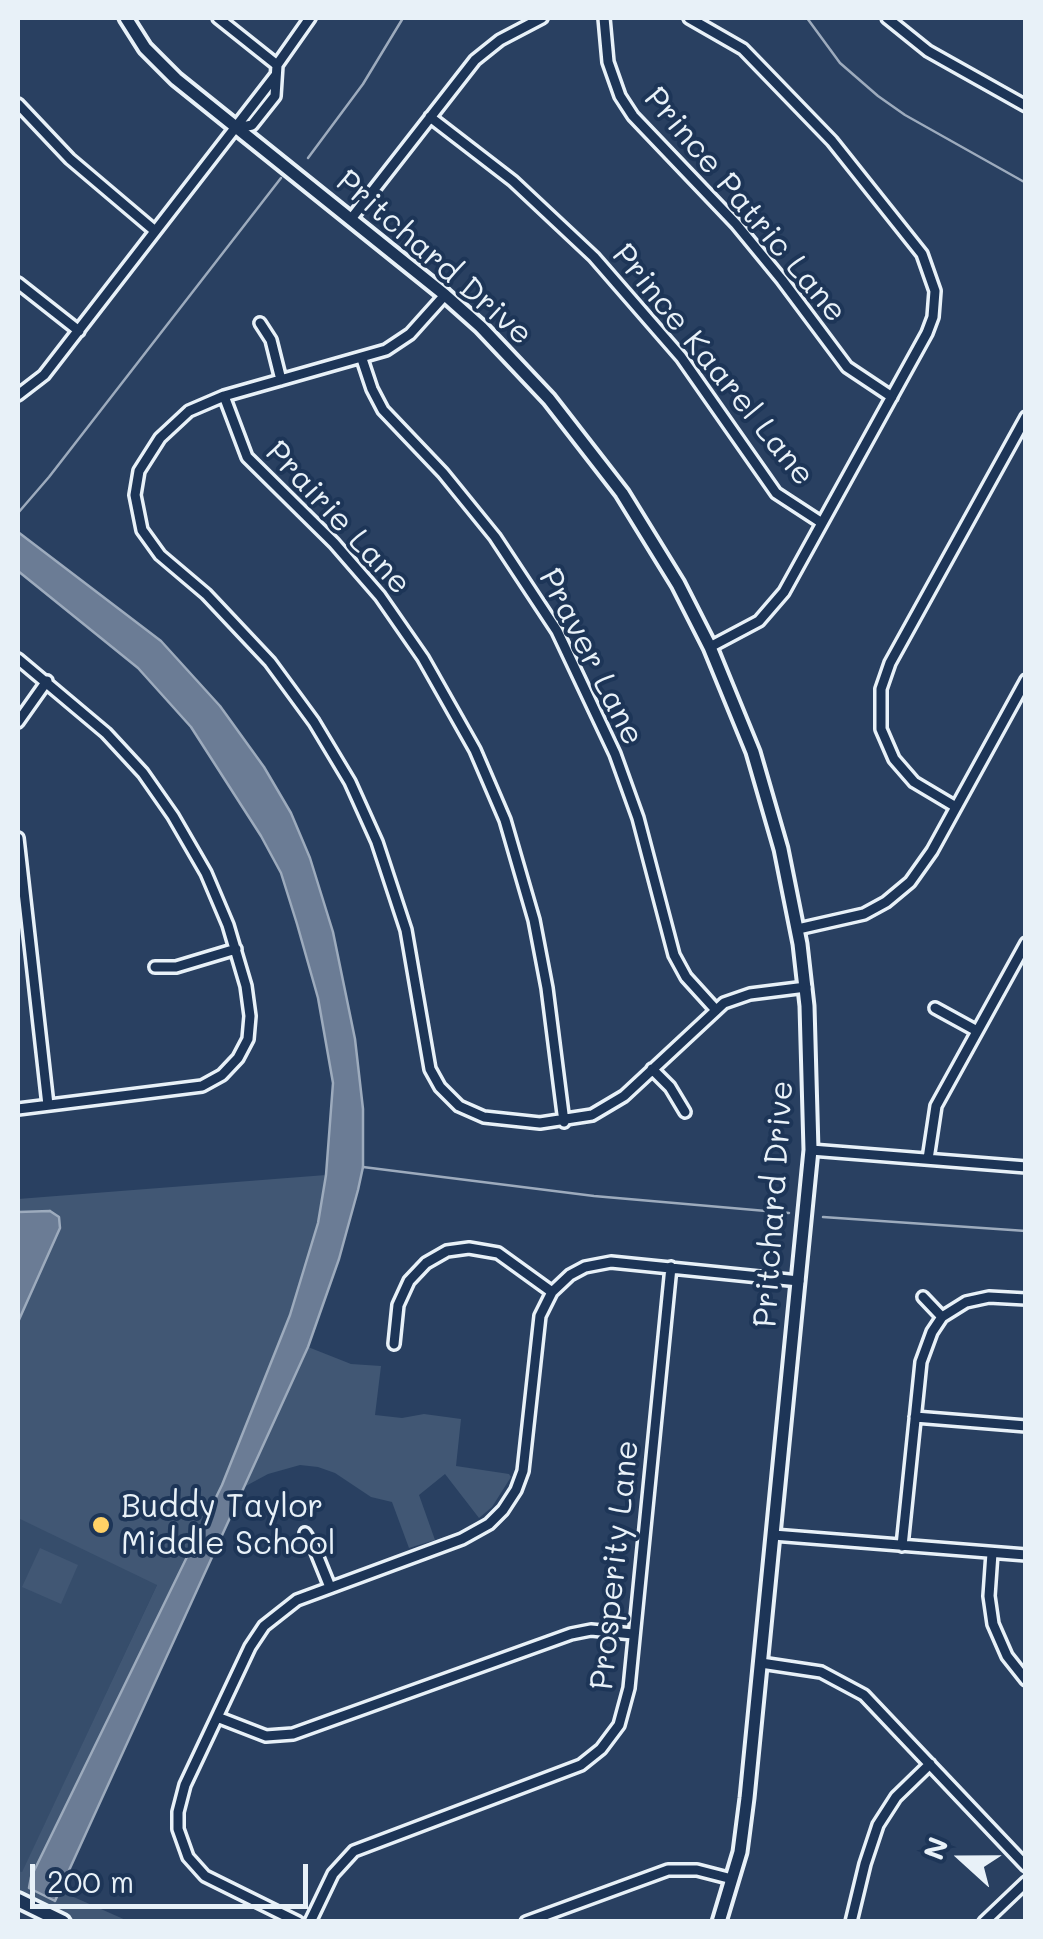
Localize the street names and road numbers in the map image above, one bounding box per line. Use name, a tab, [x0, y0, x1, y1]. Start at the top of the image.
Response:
street label: Prince Patric Lane	[636, 80, 854, 330]
street label: Pritchard Drive	[328, 162, 540, 354]
street label: Prince Kaarel Lane	[604, 236, 822, 494]
street label: Prairie Lane	[257, 433, 419, 603]
street label: Praver Lane	[530, 562, 652, 752]
street label: Pritchard Drive	[746, 1079, 802, 1329]
street label: Prosperity Lane	[583, 1438, 647, 1692]

